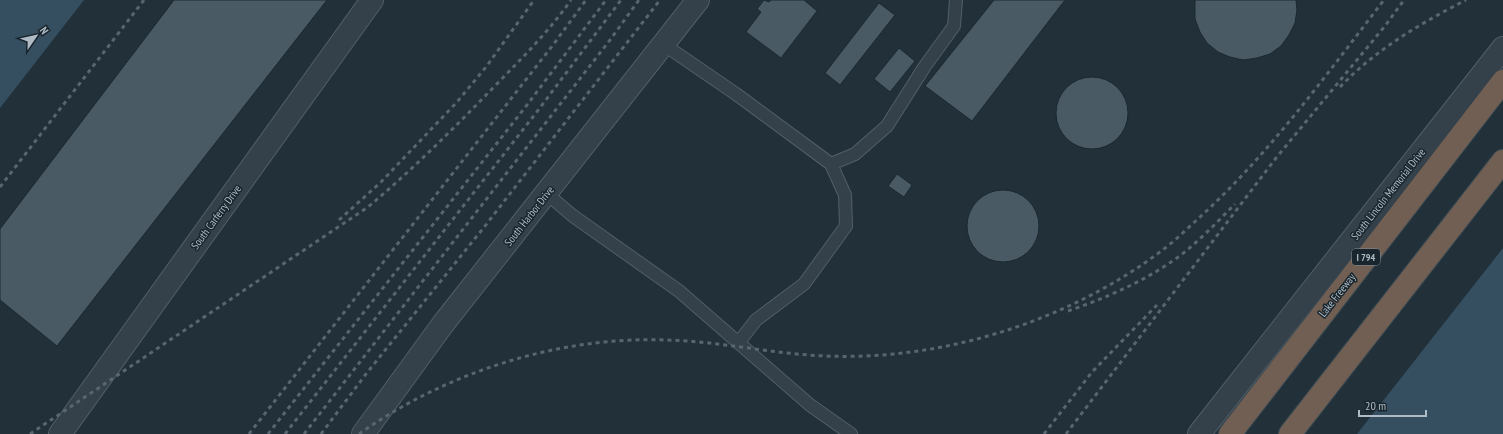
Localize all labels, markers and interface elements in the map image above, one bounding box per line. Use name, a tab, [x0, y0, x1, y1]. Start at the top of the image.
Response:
north arrow	[16, 16, 56, 56]
text: N	[37, 24, 52, 37]
street label: South Lincoln Memorial Drive	[1348, 145, 1428, 243]
street label: South Carferry Drive	[188, 182, 244, 252]
street label: South Harbor Drive	[501, 183, 557, 249]
road number: I 794	[1352, 249, 1380, 265]
street label: Lake Freeway	[1316, 270, 1359, 320]
scale bar	[1359, 392, 1426, 418]
text: 20 m	[1365, 398, 1386, 413]

